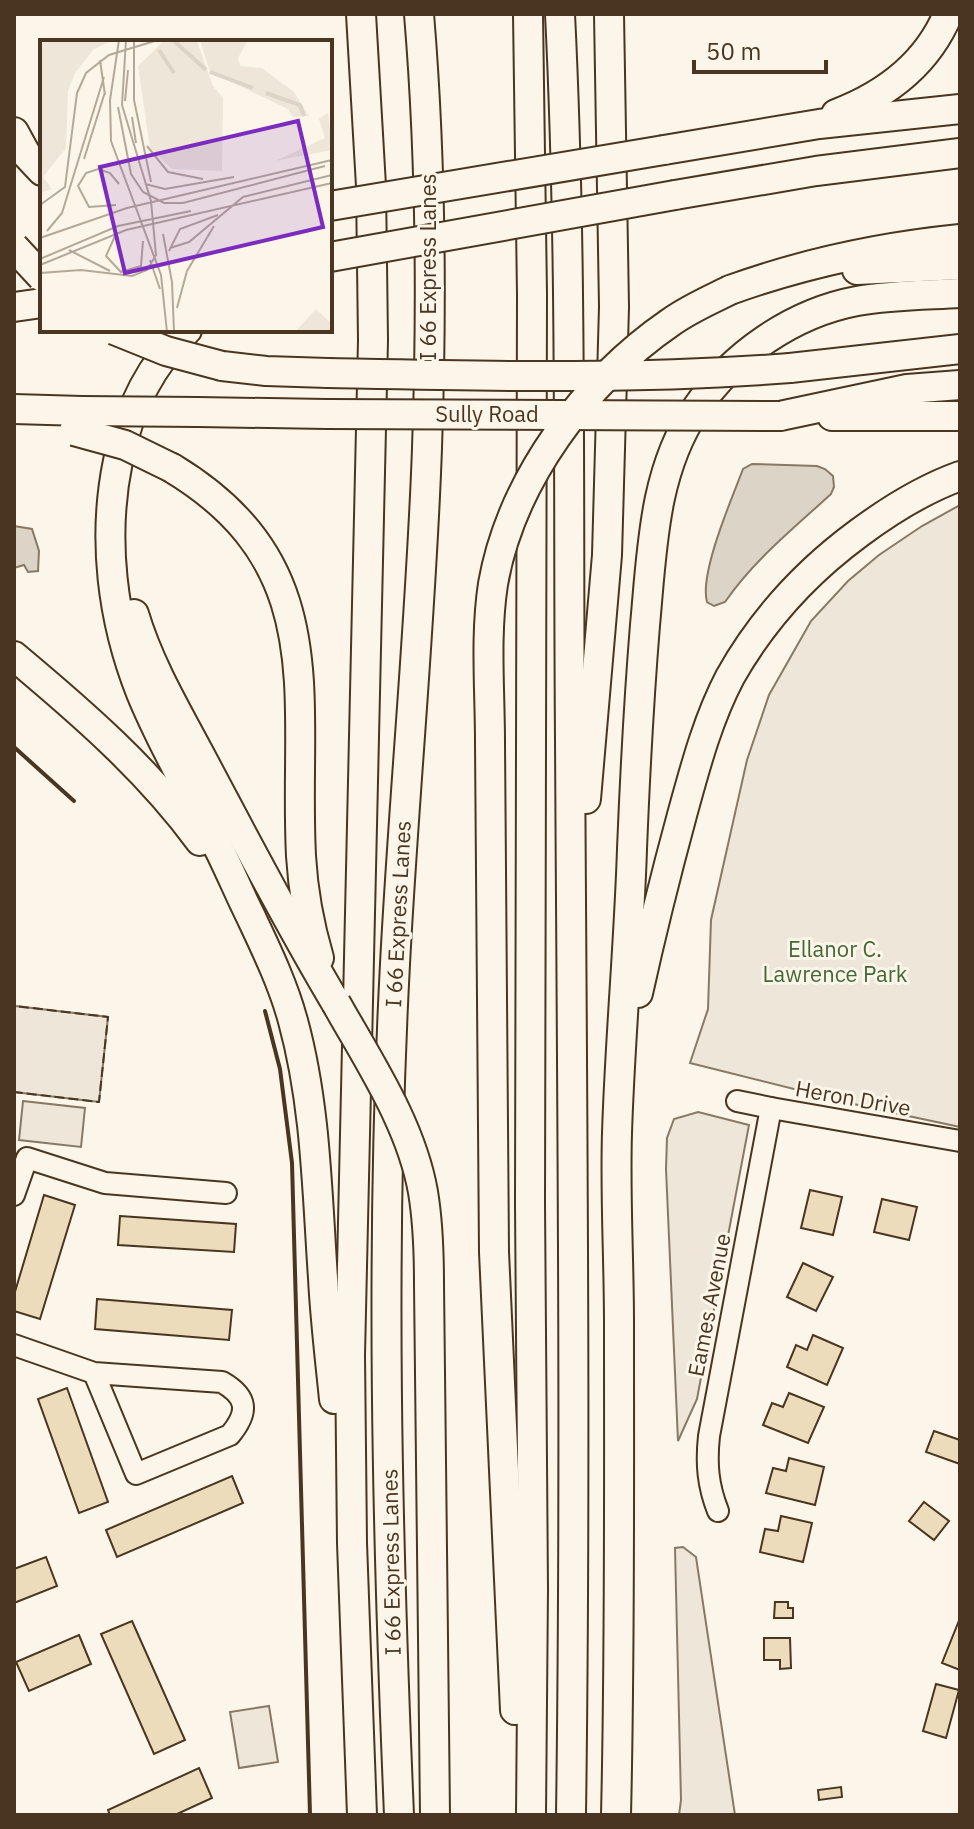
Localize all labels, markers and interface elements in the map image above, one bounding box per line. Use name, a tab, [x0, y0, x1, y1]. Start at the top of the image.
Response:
scale bar	[694, 24, 826, 74]
text: 50 m	[706, 35, 761, 67]
inset map	[40, 40, 332, 332]
street label: I 66 Express Lanes	[413, 174, 442, 360]
street label: Sully Road	[435, 399, 539, 428]
street label: I 66 Express Lanes	[378, 820, 417, 1008]
park label: Ellanor C. Lawrence Park	[763, 934, 908, 988]
street label: Heron Drive	[793, 1073, 913, 1122]
street label: Eames Avenue	[680, 1231, 737, 1379]
street label: I 66 Express Lanes	[374, 1468, 407, 1656]

